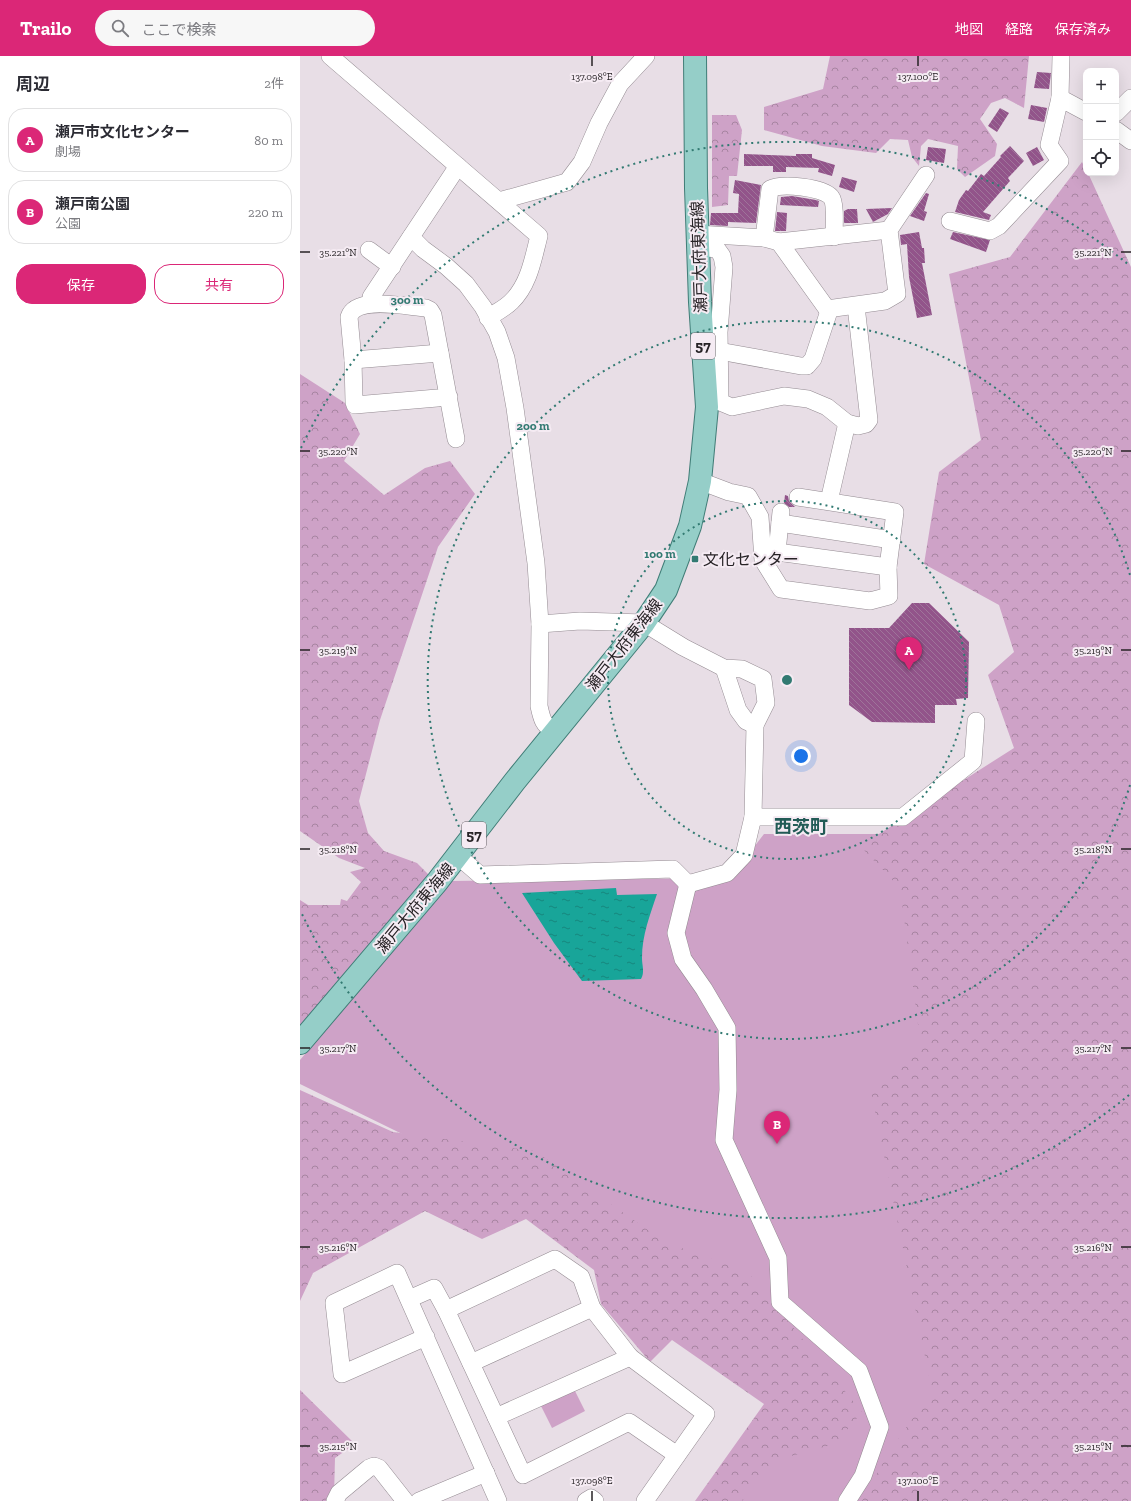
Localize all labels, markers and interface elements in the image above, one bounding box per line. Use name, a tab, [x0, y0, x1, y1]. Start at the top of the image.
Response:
search box	[95, 10, 375, 46]
text: Trailo	[20, 17, 71, 40]
icon: search	[109, 17, 131, 39]
text: ここで検索	[141, 21, 216, 39]
text: 地図	[955, 21, 983, 38]
text: 経路	[1005, 21, 1033, 38]
text: 保存済み	[1055, 21, 1111, 38]
map controls	[1083, 68, 1119, 176]
button: +	[1083, 68, 1119, 104]
text: 137.098°E	[571, 71, 613, 83]
text: 137.100°E	[898, 71, 938, 83]
text: 周辺	[16, 74, 50, 94]
text: 2件	[264, 76, 284, 91]
button: −	[1083, 104, 1119, 140]
text: 瀬戸市文化センター	[55, 123, 190, 141]
text: A	[26, 133, 34, 148]
text: 80 m	[254, 133, 283, 148]
button: locate	[1083, 140, 1119, 176]
text: 劇場	[55, 144, 81, 159]
text: 瀬戸南公園	[55, 195, 130, 213]
street label: 瀬戸大府東海線	[688, 201, 710, 313]
text: B	[26, 205, 34, 220]
text: 220 m	[248, 205, 283, 220]
text: 公園	[55, 216, 81, 231]
text: 35.221°N	[319, 247, 357, 259]
text: 35.221°N	[1074, 247, 1112, 259]
button: 保存	[16, 264, 146, 304]
button: 共有	[154, 264, 284, 304]
text: 300 m	[391, 293, 424, 307]
road number: 57	[691, 333, 715, 359]
text: 200 m	[516, 419, 550, 433]
text: 35.220°N	[318, 446, 358, 458]
text: 35.220°N	[1073, 446, 1113, 458]
text: 100 m	[644, 547, 676, 561]
place label: 文化センター	[703, 550, 799, 569]
marker: 文化センター	[690, 554, 700, 564]
street label: 瀬戸大府東海線	[582, 595, 666, 695]
pin: A	[896, 637, 922, 670]
text: 35.219°N	[319, 645, 357, 657]
text: 35.219°N	[1074, 645, 1112, 657]
centre of rings	[780, 673, 794, 687]
your location	[791, 746, 811, 766]
district label: 西茨町	[774, 816, 828, 838]
road number: 57	[462, 822, 486, 848]
text: 35.218°N	[319, 844, 358, 856]
text: 35.218°N	[1074, 844, 1113, 856]
street label: 瀬戸大府東海線	[372, 859, 458, 957]
text: 35.217°N	[320, 1043, 357, 1055]
text: 35.217°N	[1075, 1043, 1112, 1055]
pin: B	[764, 1111, 790, 1144]
text: 35.216°N	[319, 1242, 357, 1254]
text: 35.216°N	[1074, 1242, 1112, 1254]
text: 35.215°N	[319, 1441, 357, 1453]
text: 35.215°N	[1074, 1441, 1112, 1453]
text: 137.098°E	[571, 1475, 613, 1487]
text: 137.100°E	[898, 1475, 938, 1487]

